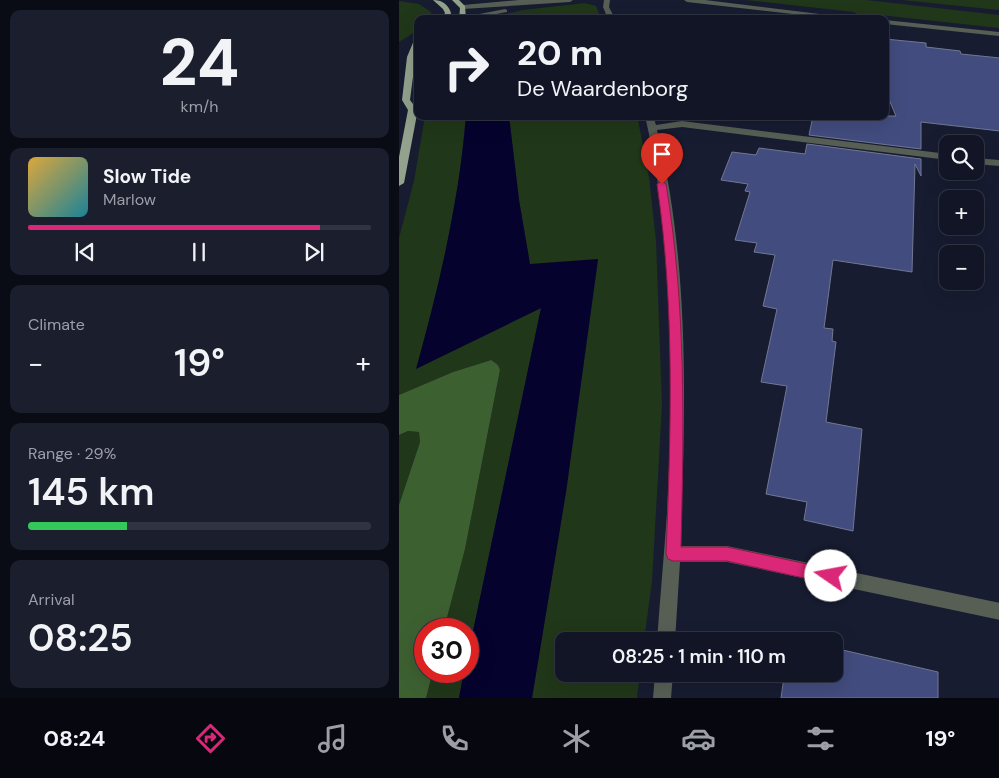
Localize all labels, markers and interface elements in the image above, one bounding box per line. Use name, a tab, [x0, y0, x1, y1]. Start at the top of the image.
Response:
text: 24	[160, 21, 239, 105]
text: 20 m	[517, 30, 603, 76]
icon: right	[434, 35, 499, 100]
text: De Waardenborg	[517, 74, 688, 103]
text: km/h	[181, 96, 218, 117]
pin	[641, 133, 683, 184]
map controls	[939, 135, 984, 290]
button: search	[939, 135, 984, 180]
icon: arrive	[648, 140, 676, 168]
text: Slow Tide	[103, 164, 191, 189]
text: Marlow	[103, 189, 156, 210]
button: +	[939, 190, 984, 235]
icon: previous	[71, 238, 99, 266]
icon: pause	[185, 238, 213, 266]
icon: next	[300, 238, 328, 266]
button: −	[939, 245, 984, 290]
text: Climate	[28, 314, 85, 335]
text: 19°	[174, 338, 225, 388]
text: −	[28, 345, 43, 382]
text: +	[356, 345, 371, 382]
text: Range · 29%	[28, 443, 116, 464]
text: 145 km	[28, 467, 155, 517]
position arrow	[804, 549, 856, 601]
text: Arrival	[28, 589, 75, 610]
text: 08:25	[28, 613, 133, 663]
speed limit sign: 30	[414, 618, 479, 683]
text: 08:25 · 1 min · 110 m	[612, 644, 786, 669]
icon: directions	[193, 721, 228, 756]
icon: music	[315, 721, 350, 756]
icon: phone	[437, 721, 472, 756]
icon: climate	[559, 721, 594, 756]
icon: car	[681, 721, 716, 756]
icon: filters	[803, 721, 838, 756]
text: 08:24	[44, 724, 105, 753]
text: 19°	[925, 724, 955, 753]

